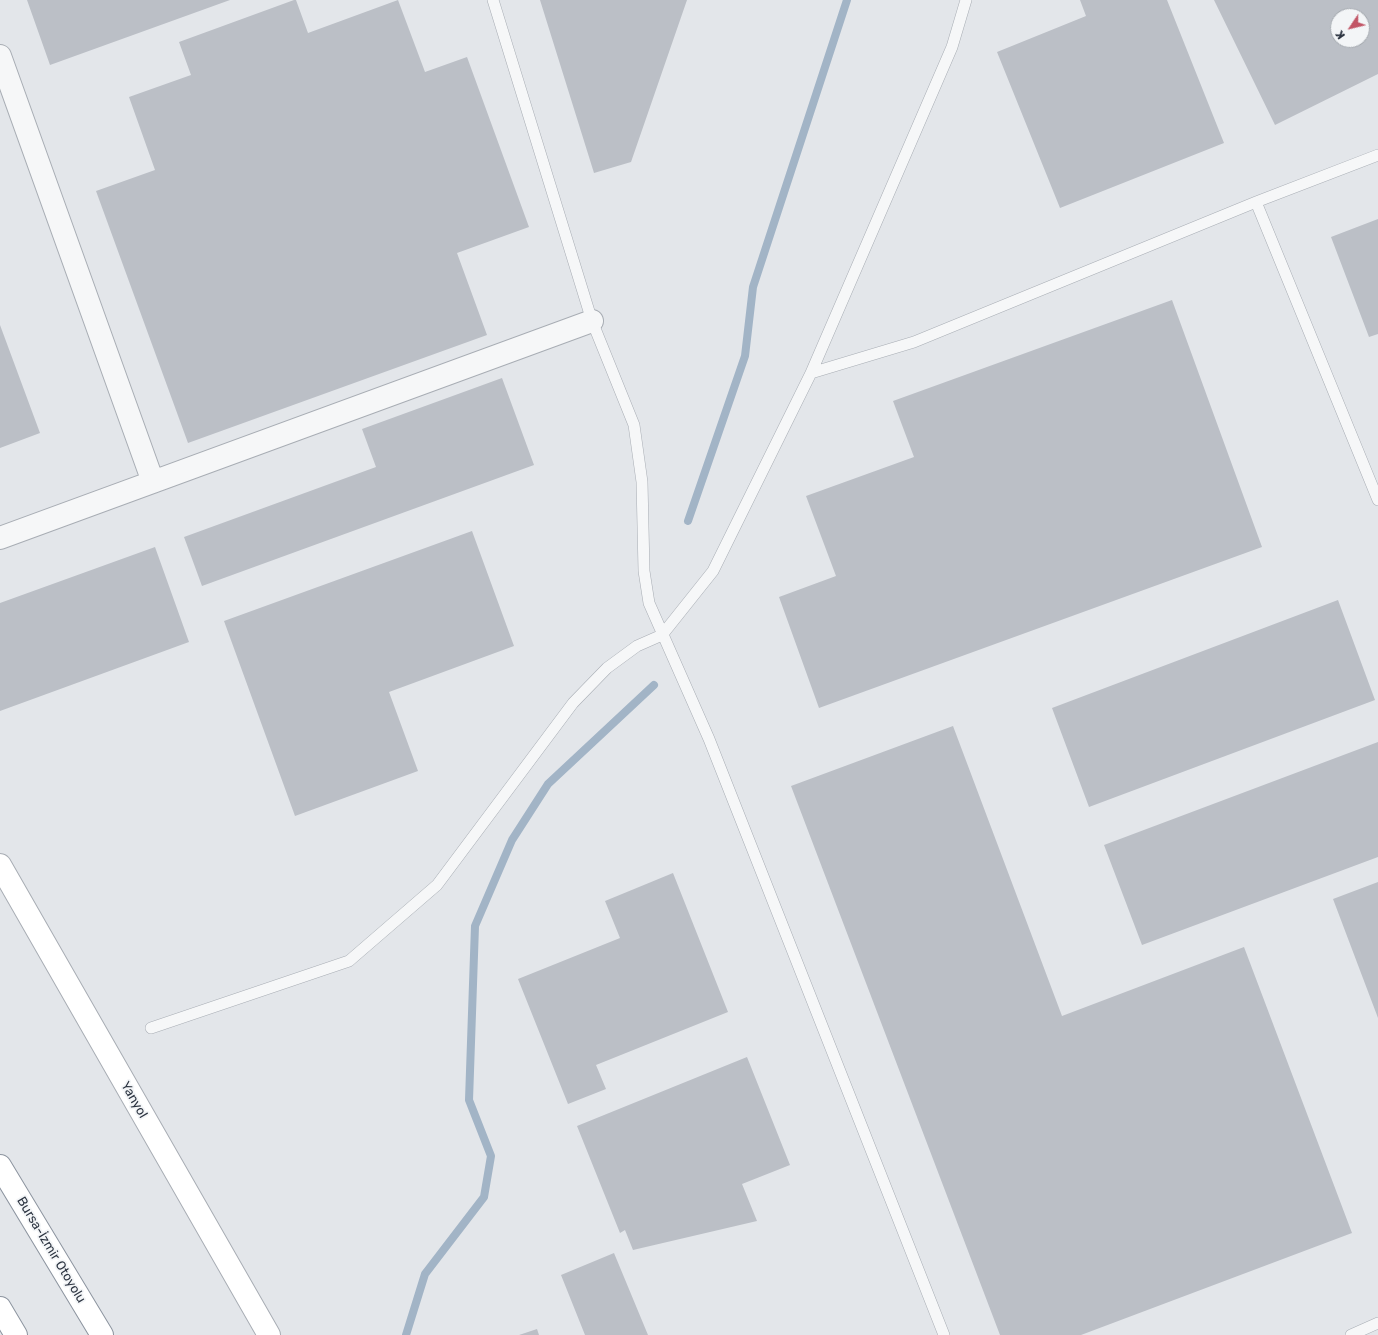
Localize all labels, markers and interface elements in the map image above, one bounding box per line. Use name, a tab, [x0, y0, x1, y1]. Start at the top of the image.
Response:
north arrow	[1330, 8, 1370, 48]
text: K	[1333, 28, 1348, 41]
street label: Yanyol	[117, 1079, 151, 1121]
street label: Bursa-İzmir Otoyolu	[13, 1194, 89, 1306]

